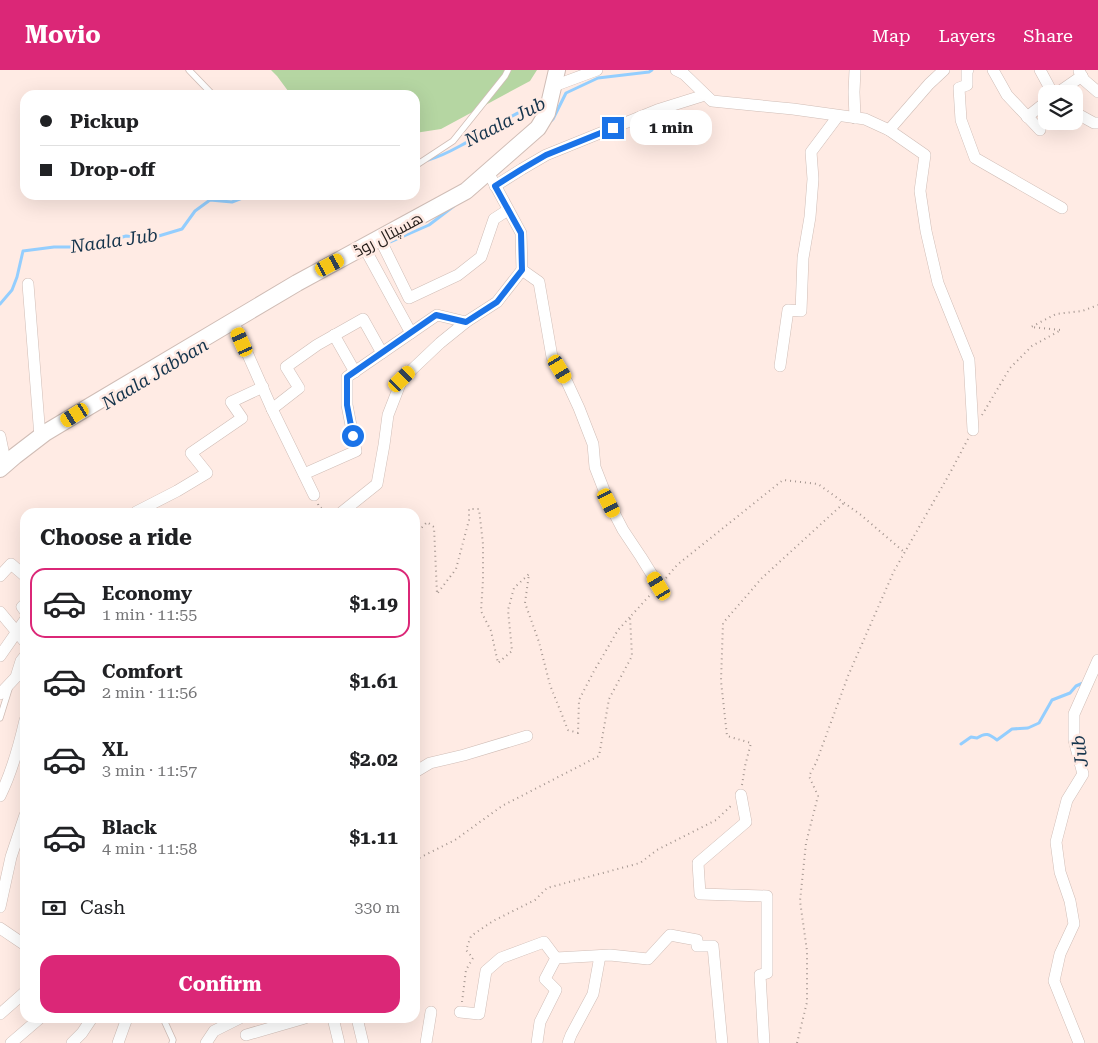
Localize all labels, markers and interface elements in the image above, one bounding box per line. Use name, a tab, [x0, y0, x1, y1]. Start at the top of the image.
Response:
text: Movio	[25, 21, 101, 49]
text: Map	[872, 25, 911, 46]
text: Layers	[939, 25, 995, 46]
text: Share	[1023, 25, 1073, 46]
map controls	[1038, 85, 1083, 130]
button: layers	[1038, 85, 1083, 130]
water label: Naala Jub	[460, 92, 549, 151]
text: Pickup	[70, 110, 139, 133]
callout: 1 min	[630, 110, 713, 146]
route end	[602, 117, 624, 139]
text: 1 min	[649, 118, 693, 137]
text: Drop-off	[70, 158, 155, 181]
street label: ھسپتال روڈ	[350, 208, 427, 262]
water label: Naala Jub	[68, 224, 159, 257]
car	[313, 251, 346, 279]
car	[229, 325, 254, 359]
water label: Naala Jabban	[97, 334, 212, 414]
car	[545, 352, 574, 386]
car	[385, 363, 418, 395]
car	[58, 401, 91, 429]
route start	[342, 425, 364, 447]
car	[595, 486, 622, 520]
text: Choose a ride	[40, 525, 192, 550]
car	[644, 569, 673, 603]
icon: car	[42, 581, 87, 626]
text: Economy	[102, 582, 192, 605]
text: $1.19	[349, 592, 398, 615]
text: 1 min · 11:55	[102, 605, 197, 624]
icon: car	[42, 659, 87, 704]
text: Comfort	[102, 660, 183, 683]
text: $1.61	[349, 670, 398, 693]
text: 2 min · 11:56	[102, 683, 197, 702]
water label: Jub	[1067, 734, 1092, 769]
icon: car	[42, 737, 87, 782]
text: XL	[102, 738, 128, 761]
text: $2.02	[349, 748, 398, 771]
text: 3 min · 11:57	[102, 761, 197, 780]
icon: car	[42, 815, 87, 860]
text: Black	[102, 816, 157, 839]
text: $1.11	[349, 826, 398, 849]
text: 4 min · 11:58	[102, 839, 197, 858]
icon: cash	[40, 894, 68, 922]
text: Cash	[80, 896, 125, 919]
text: 330 m	[354, 898, 400, 917]
button: Confirm	[40, 955, 400, 1013]

